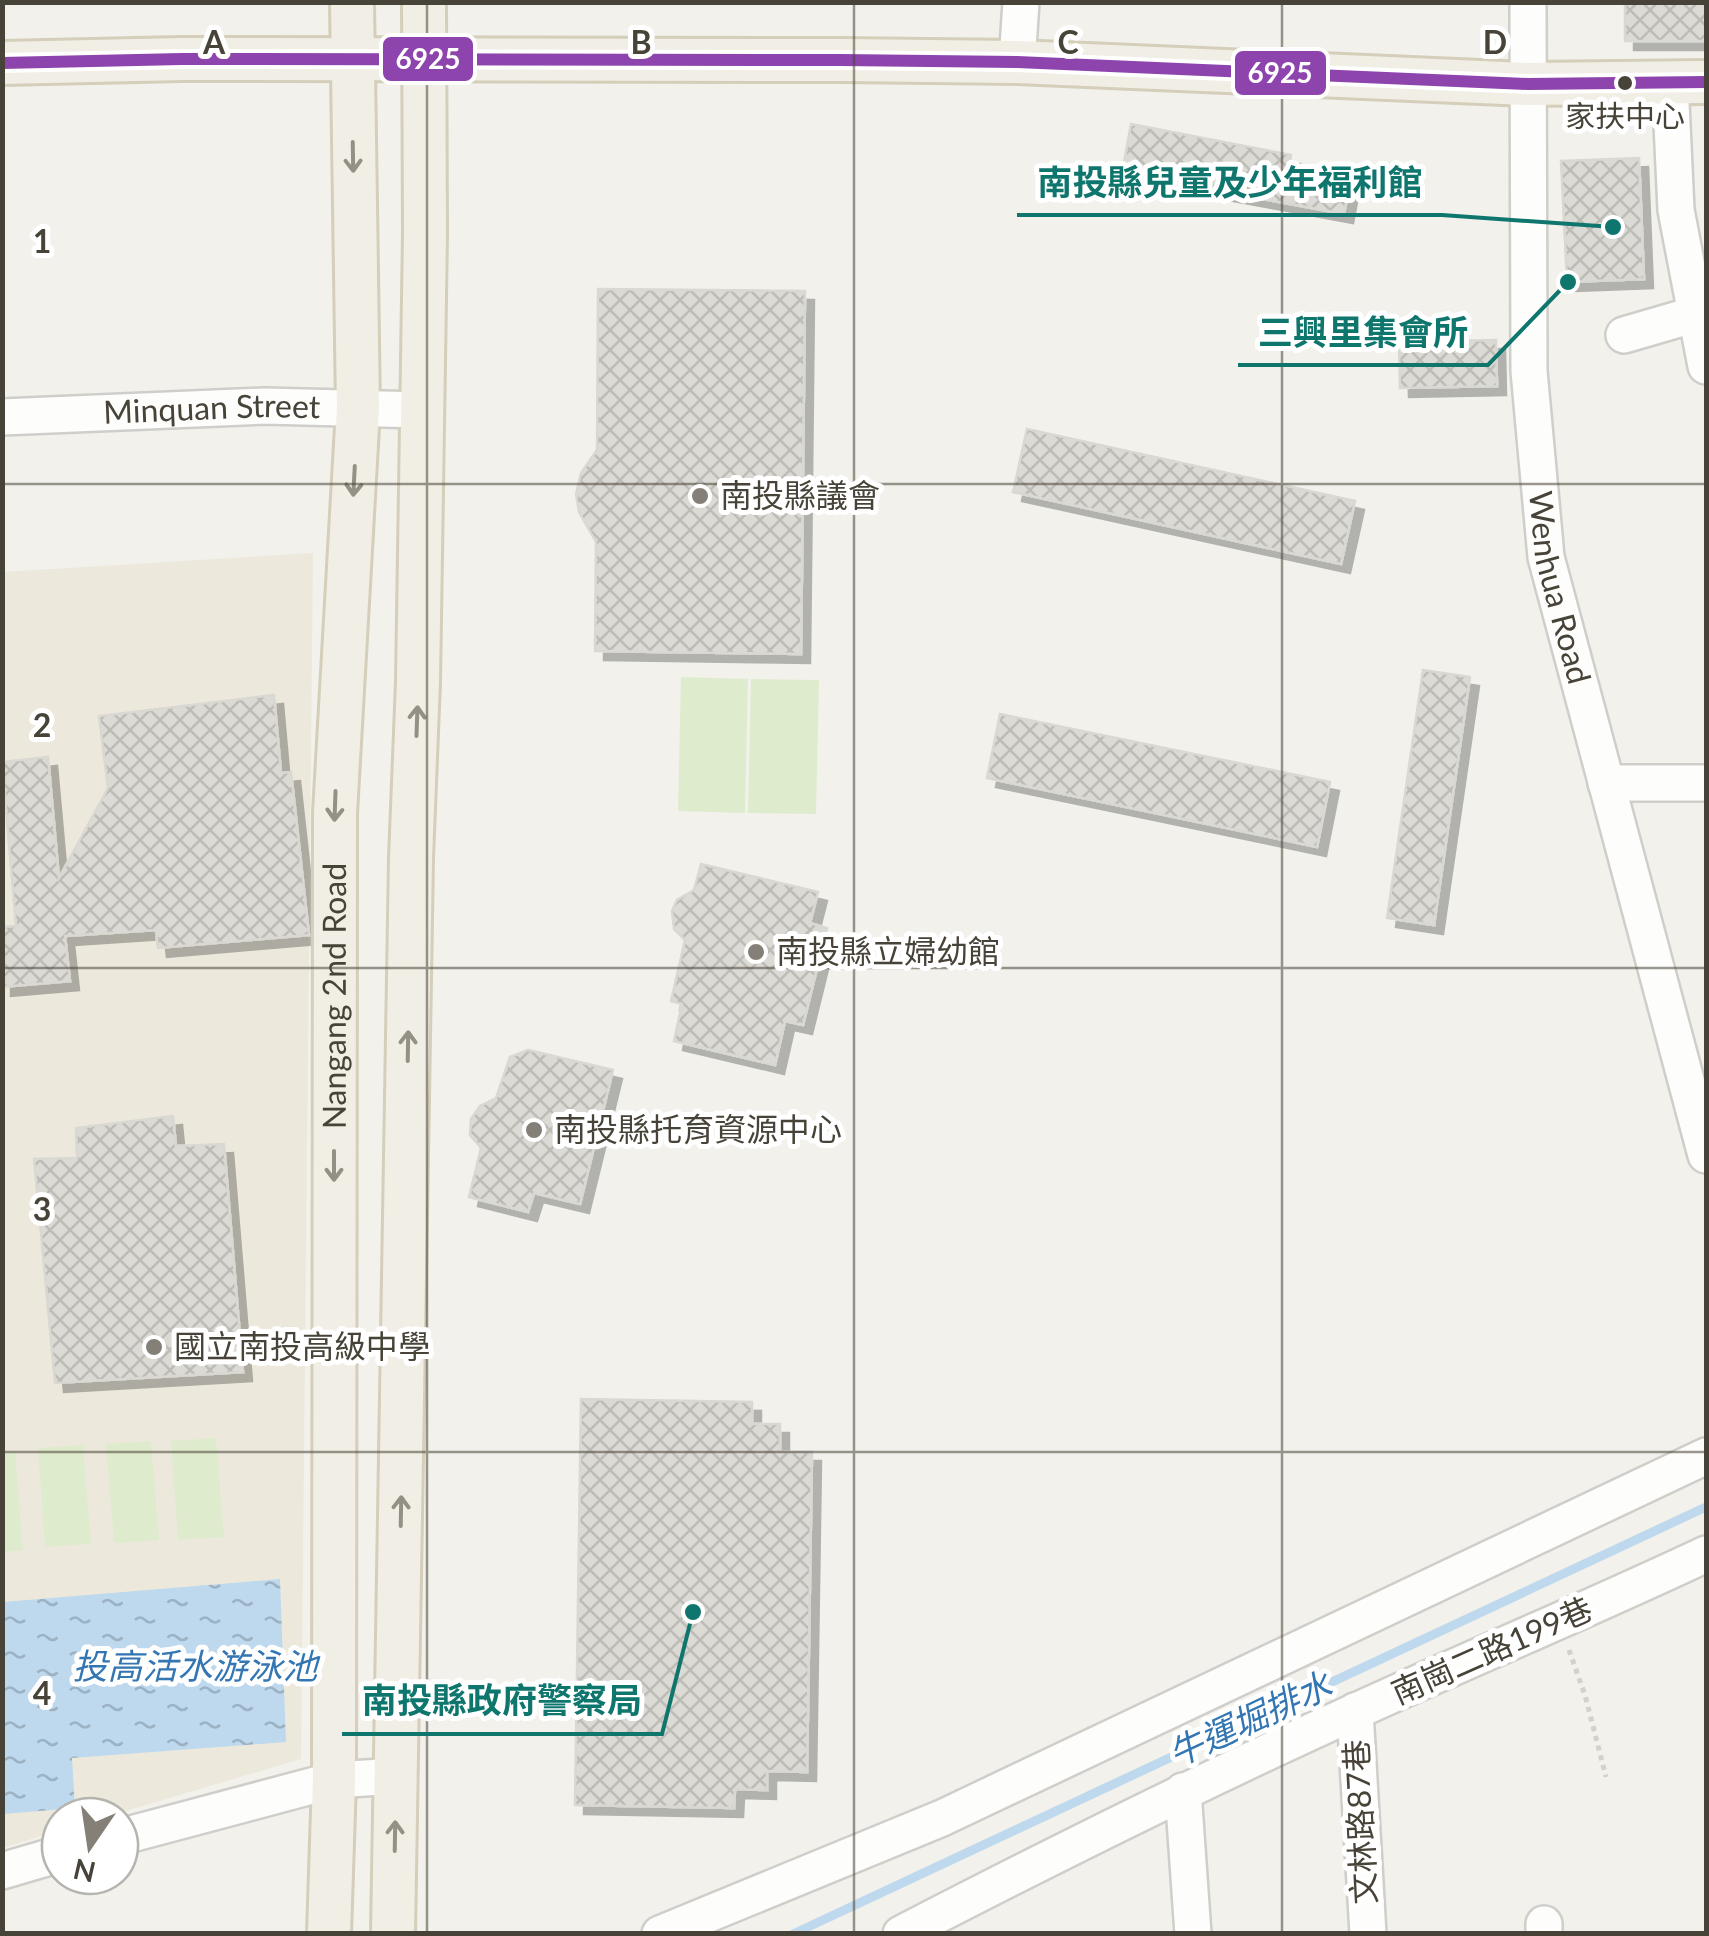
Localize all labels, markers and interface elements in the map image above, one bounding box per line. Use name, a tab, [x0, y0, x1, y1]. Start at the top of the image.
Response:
text: A	[202, 22, 226, 61]
text: B	[630, 22, 652, 61]
text: C	[1057, 22, 1079, 61]
text: D	[1483, 22, 1507, 61]
line badge: 6925	[381, 35, 475, 83]
text: 6925	[396, 41, 460, 75]
line badge: 6925	[1233, 49, 1328, 97]
text: 6925	[1248, 55, 1312, 89]
marker: 家扶中心	[1615, 73, 1635, 93]
place label: 家扶中心	[1565, 97, 1685, 133]
one-way arrow	[344, 140, 363, 172]
callout: 南投縣兒童及少年福利館	[1017, 150, 1442, 215]
text: 南投縣兒童及少年福利館	[1037, 160, 1423, 202]
text: 1	[33, 221, 51, 260]
callout: 三興里集會所	[1238, 300, 1488, 365]
text: 三興里集會所	[1258, 310, 1468, 352]
street label: Minquan Street	[102, 385, 321, 431]
one-way arrow	[344, 465, 363, 497]
place label: 南投縣議會	[720, 475, 880, 514]
marker: 南投縣議會	[689, 485, 711, 507]
street label: Wenhua Road	[1522, 489, 1600, 688]
text: 2	[33, 705, 51, 744]
one-way arrow	[407, 706, 426, 738]
one-way arrow	[326, 789, 345, 821]
street label: Nangang 2nd Road	[314, 863, 353, 1129]
place label: 南投縣立婦幼館	[776, 931, 1000, 970]
marker: 南投縣立婦幼館	[745, 941, 767, 963]
one-way arrow	[398, 1031, 418, 1064]
place label: 南投縣托育資源中心	[554, 1109, 842, 1148]
marker: 南投縣托育資源中心	[523, 1119, 545, 1141]
one-way arrow	[324, 1148, 344, 1181]
text: 3	[33, 1189, 51, 1228]
place label: 國立南投高級中學	[174, 1326, 430, 1365]
marker: 國立南投高級中學	[143, 1336, 165, 1358]
one-way arrow	[391, 1496, 410, 1528]
street label: 南崗二路199巷	[1385, 1588, 1598, 1711]
water label: 投高活水游泳池	[72, 1644, 321, 1686]
water label: 牛運堀排水	[1161, 1661, 1339, 1774]
callout: 南投縣政府警察局	[342, 1669, 662, 1734]
text: 4	[33, 1673, 51, 1712]
text: 南投縣政府警察局	[362, 1678, 642, 1720]
street label: 文林路87巷	[1336, 1739, 1383, 1906]
north arrow	[40, 1796, 140, 1896]
one-way arrow	[386, 1821, 405, 1853]
text: N	[70, 1852, 98, 1890]

